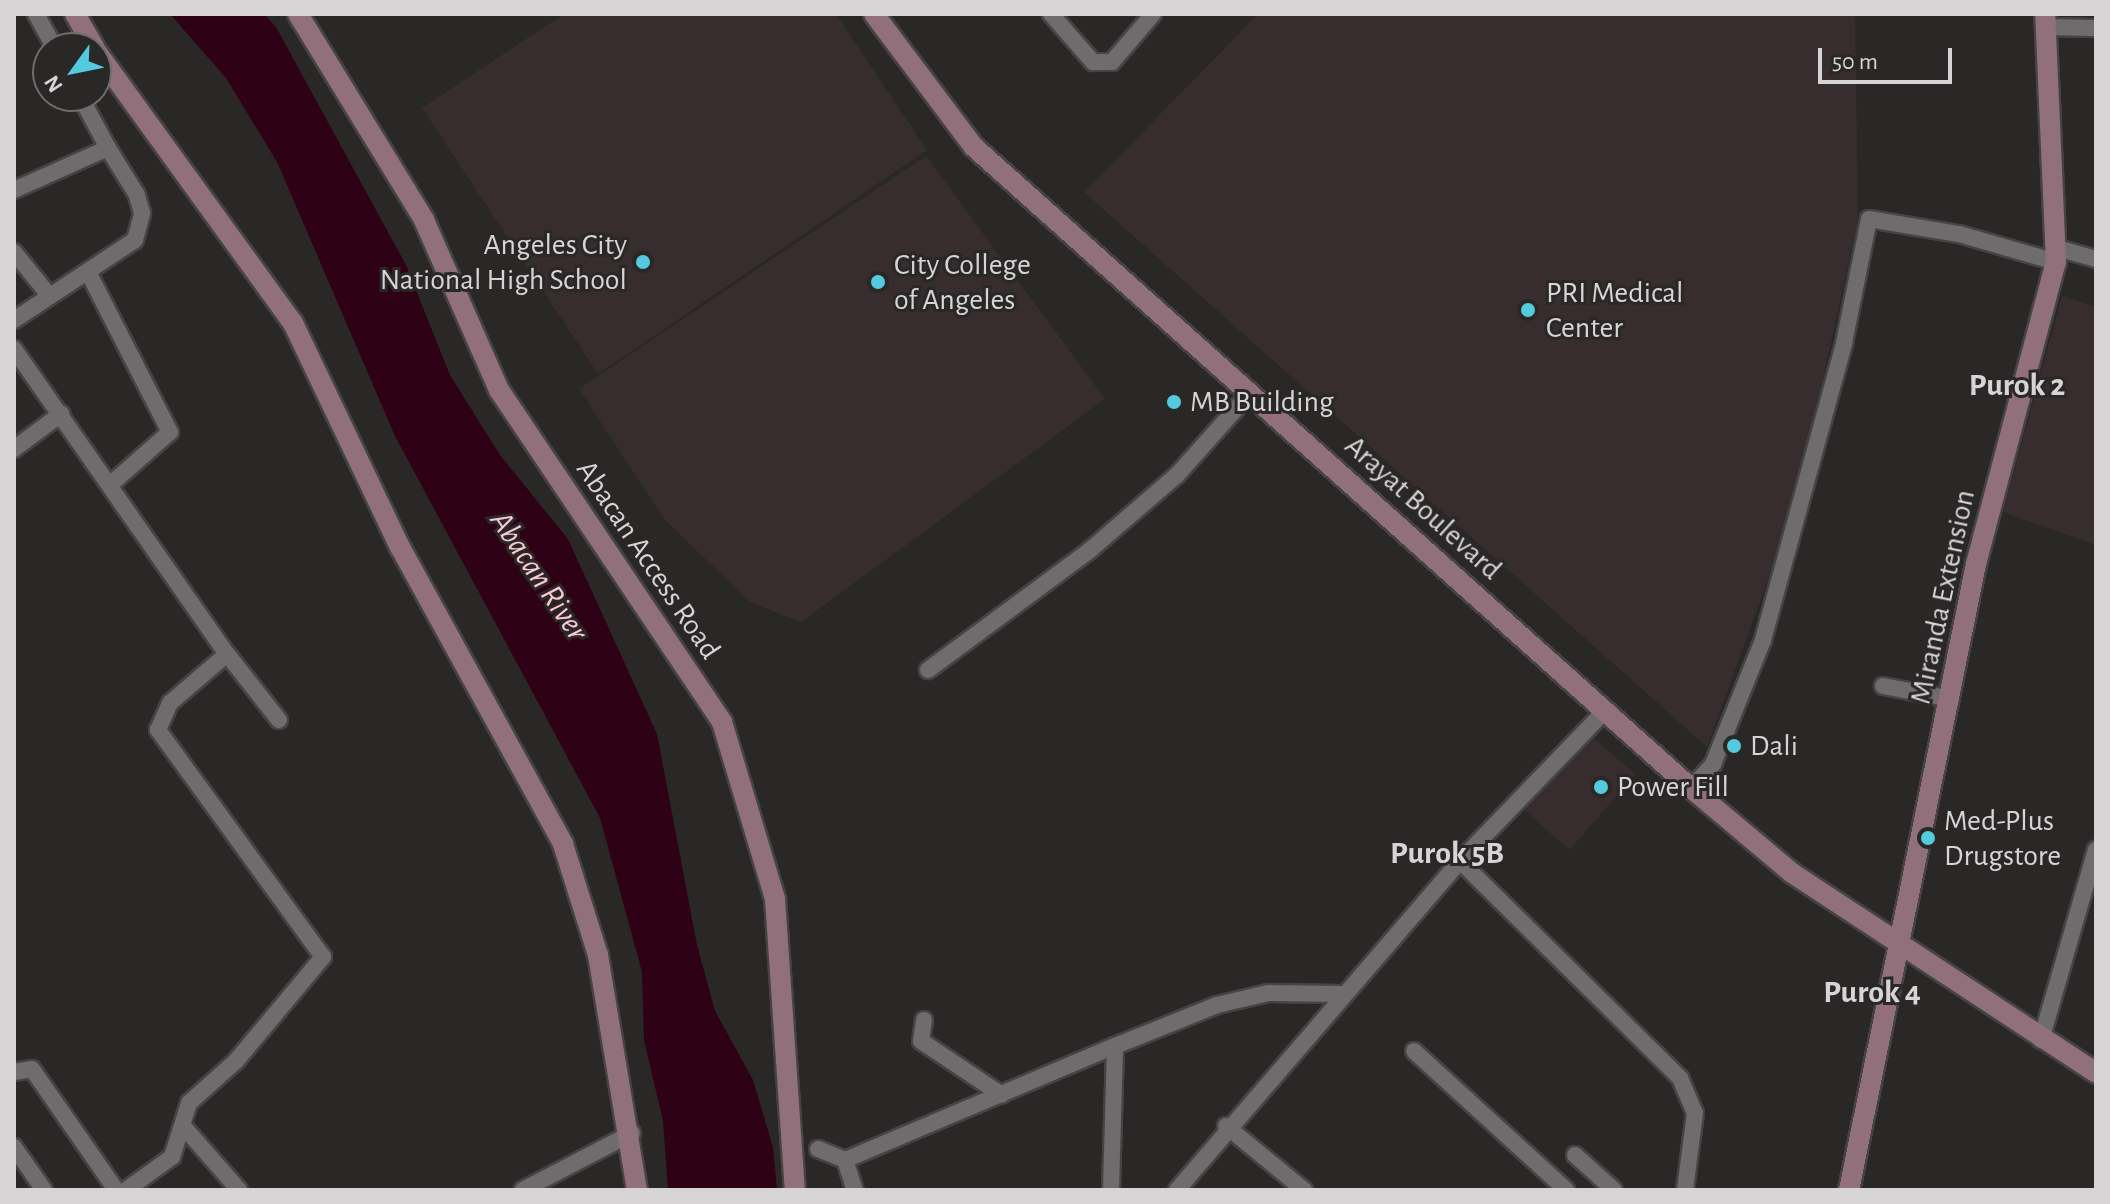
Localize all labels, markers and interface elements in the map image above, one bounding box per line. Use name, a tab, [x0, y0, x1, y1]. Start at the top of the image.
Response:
north arrow	[32, 32, 112, 112]
scale bar	[1822, 32, 1956, 82]
text: 50 m	[1832, 50, 1878, 74]
text: N	[40, 72, 67, 96]
place label: Angeles City National High School	[380, 227, 627, 298]
place label: City College of Angeles	[894, 247, 1031, 318]
marker: Angeles City National High School	[634, 253, 652, 271]
marker: City College of Angeles	[869, 273, 887, 291]
place label: PRI Medical Center	[1546, 275, 1683, 346]
marker: PRI Medical Center	[1517, 299, 1539, 321]
district label: Purok 2	[1969, 366, 2065, 404]
place label: MB Building	[1190, 384, 1334, 420]
marker: MB Building	[1165, 393, 1183, 411]
street label: Arayat Boulevard	[1337, 428, 1509, 588]
street label: Abacan Access Road	[568, 454, 728, 666]
street label: Miranda Extension	[1903, 487, 1983, 707]
water label: Abacan River	[482, 504, 596, 648]
place label: Dali	[1750, 728, 1798, 764]
marker: Dali	[1725, 737, 1743, 755]
place label: Power Fill	[1617, 769, 1729, 805]
marker: Power Fill	[1592, 778, 1610, 796]
place label: Med-Plus Drugstore	[1944, 803, 2061, 874]
marker: Med-Plus Drugstore	[1919, 829, 1937, 847]
district label: Purok 5B	[1390, 834, 1504, 872]
district label: Purok 4	[1823, 973, 1921, 1011]

